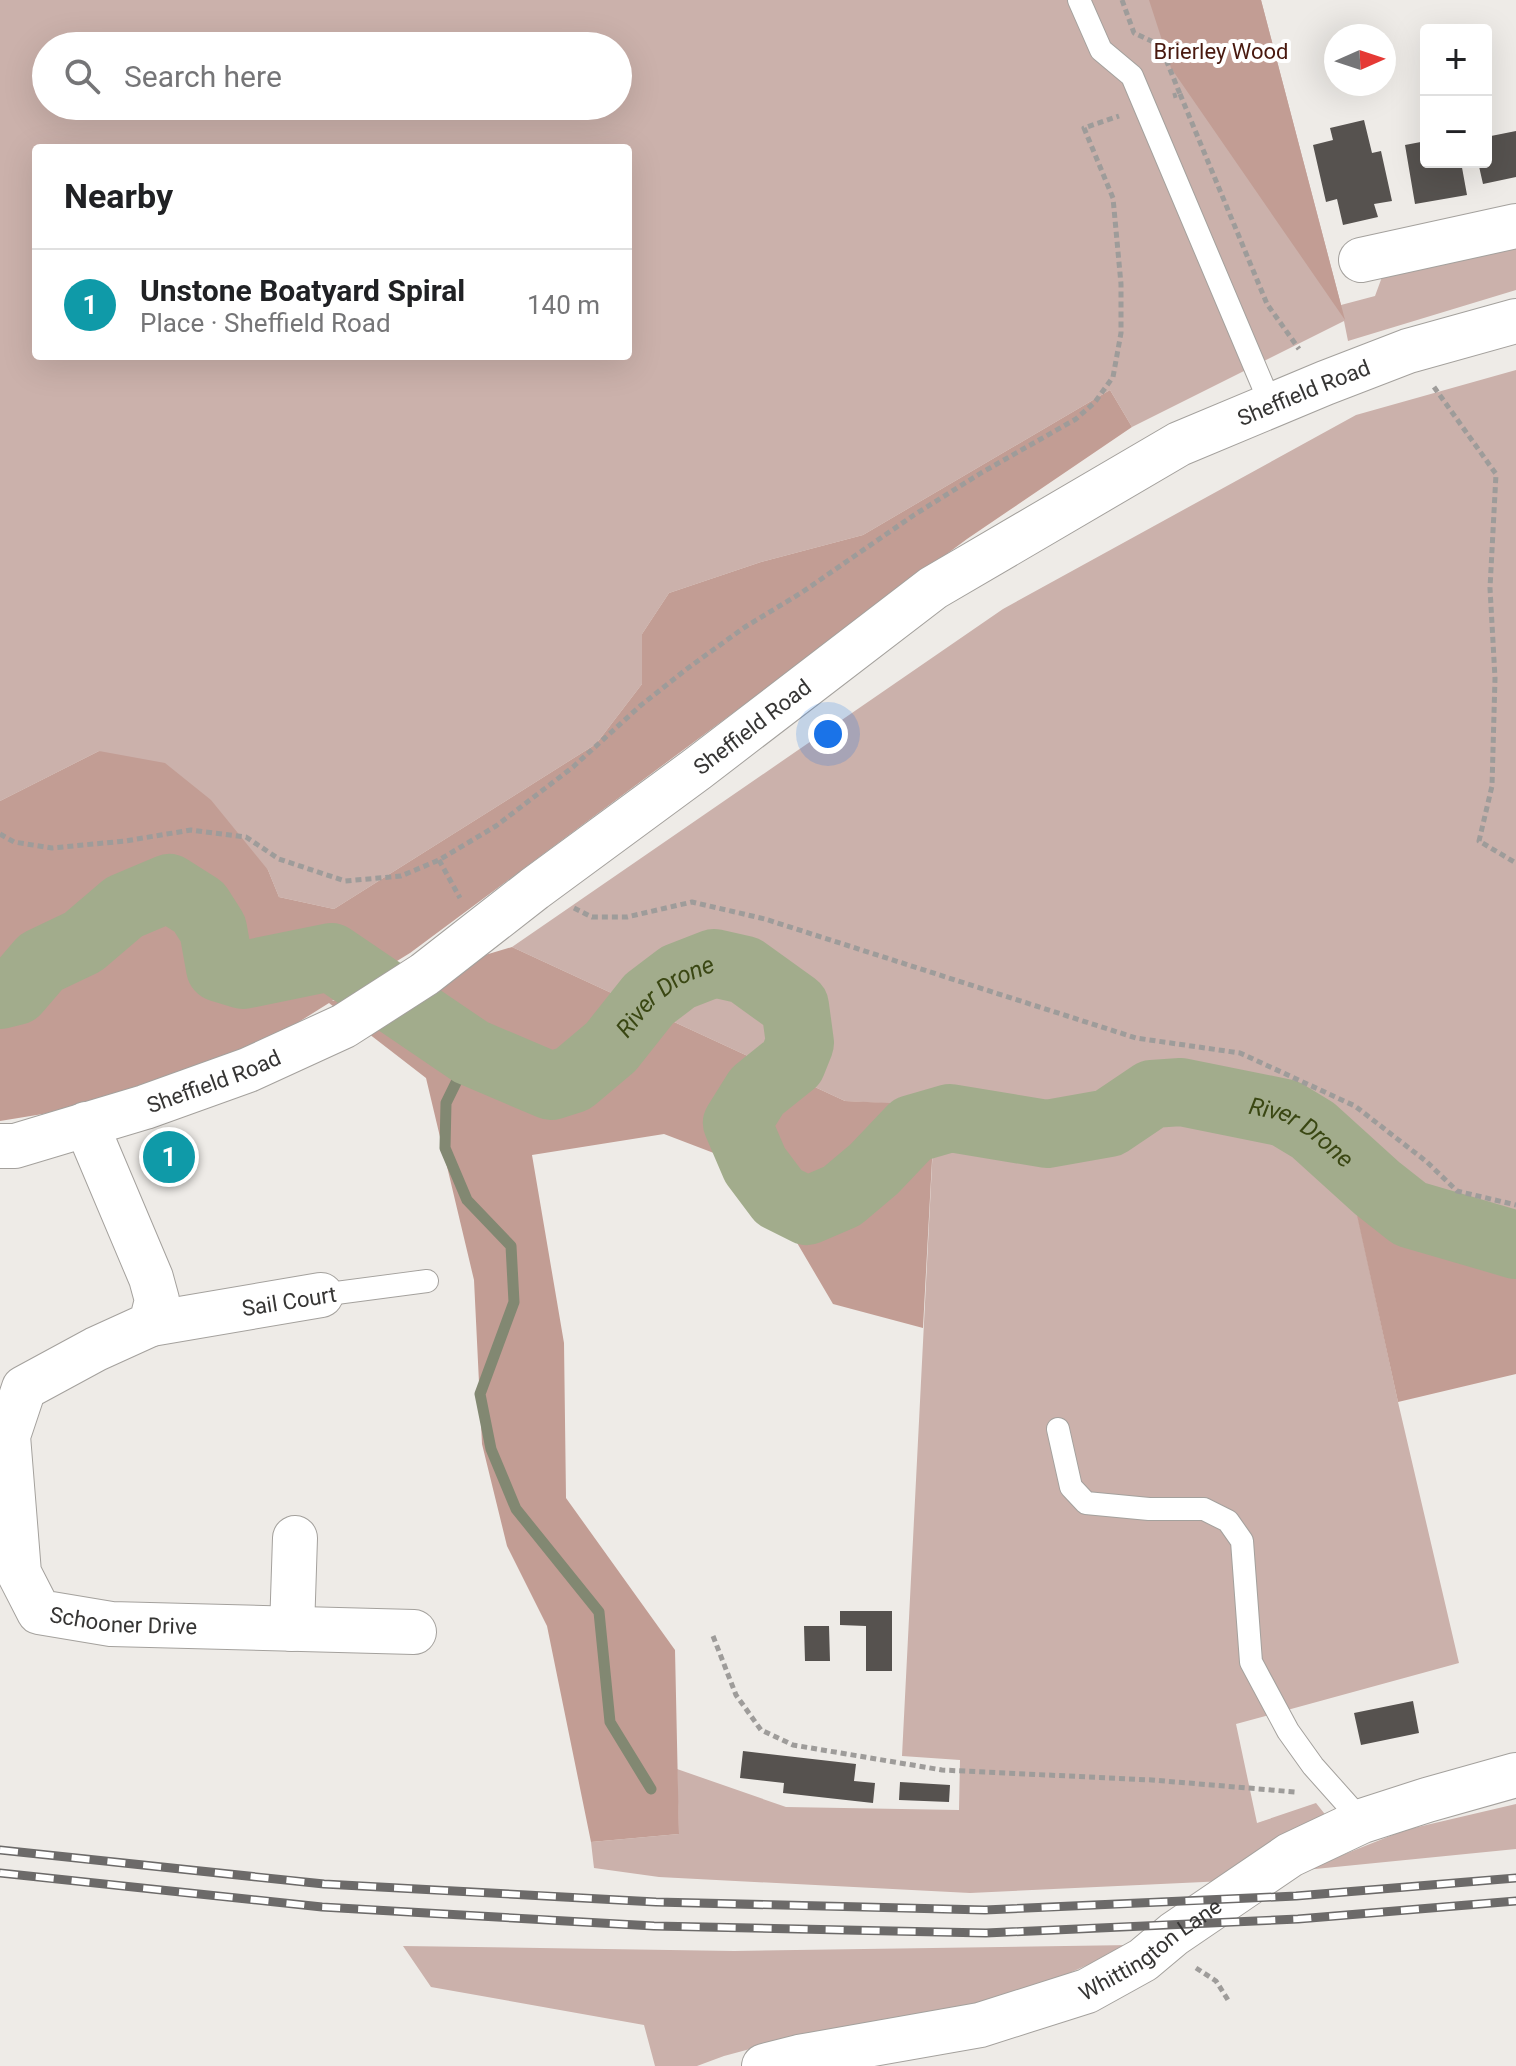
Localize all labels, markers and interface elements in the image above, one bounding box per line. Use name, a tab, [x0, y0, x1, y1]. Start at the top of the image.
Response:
north arrow	[1324, 24, 1396, 96]
map controls	[1420, 24, 1492, 168]
button: +	[1420, 24, 1492, 96]
search box	[32, 32, 632, 120]
park label: Brierley Wood	[1153, 39, 1289, 64]
icon: search	[60, 54, 104, 98]
text: Search here	[124, 59, 282, 94]
button: −	[1420, 96, 1492, 168]
text: Nearby	[64, 176, 173, 216]
text: Unstone Boatyard Spiral	[140, 273, 465, 308]
text: 1	[83, 290, 97, 320]
text: 140 m	[527, 290, 600, 320]
text: Place · Sheffield Road	[140, 308, 391, 338]
street label: Sheffield Road	[1234, 355, 1374, 431]
street label: Sheffield Road	[689, 674, 816, 780]
your location	[808, 714, 848, 754]
water label: River Drone	[610, 950, 718, 1043]
street label: Sheffield Road	[144, 1045, 285, 1118]
water label: River Drone	[1247, 1092, 1359, 1174]
pin: 1	[143, 1127, 195, 1187]
street label: Sail Court	[240, 1282, 338, 1321]
street label: Schooner Drive	[48, 1602, 197, 1639]
street label: Whittington Lane	[1075, 1893, 1226, 2006]

